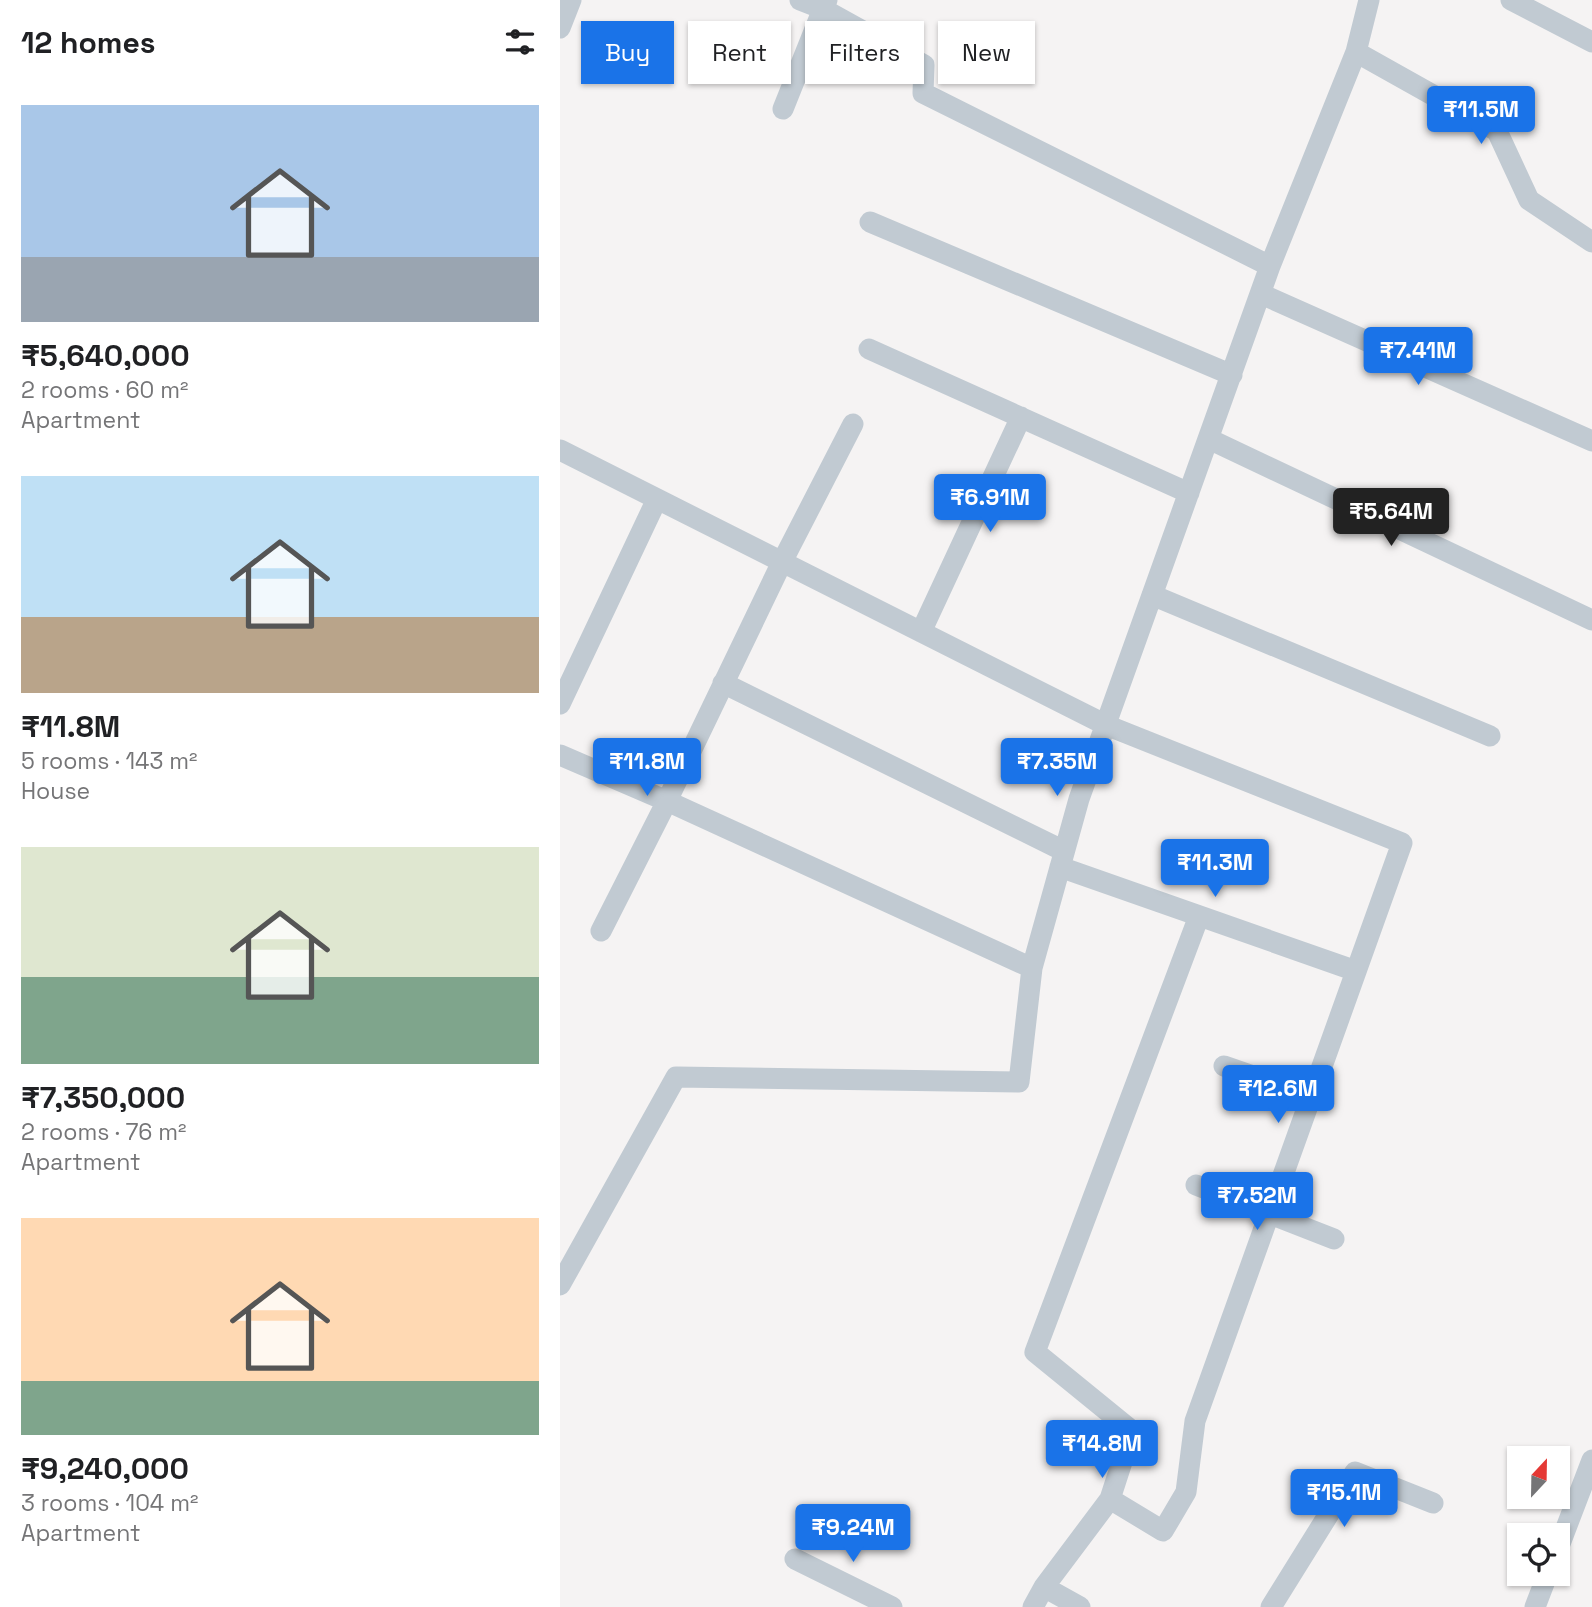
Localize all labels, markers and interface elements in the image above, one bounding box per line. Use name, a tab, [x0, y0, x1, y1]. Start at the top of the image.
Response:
chip: Buy	[581, 21, 674, 84]
chip: Rent	[688, 21, 791, 84]
chip: Filters	[805, 21, 924, 84]
chip: New	[938, 21, 1035, 84]
text: 12 homes	[21, 23, 156, 62]
icon: filters	[501, 23, 539, 61]
pin: ₹11.5M	[1424, 86, 1538, 146]
text: ₹11.5M	[1443, 94, 1519, 124]
icon: home	[217, 150, 343, 276]
pin: ₹7.41M	[1361, 328, 1475, 387]
text: ₹7.41M	[1380, 335, 1456, 365]
text: ₹5,640,000	[21, 336, 190, 375]
text: 2 rooms · 60 m²	[21, 375, 188, 405]
text: Apartment	[21, 405, 141, 435]
pin: ₹6.91M	[933, 475, 1047, 534]
text: ₹6.91M	[950, 482, 1030, 512]
pin: ₹5.64M	[1334, 489, 1448, 548]
text: ₹5.64M	[1349, 496, 1433, 526]
icon: home	[217, 521, 343, 647]
text: ₹11.8M	[21, 707, 120, 746]
pin: ₹11.8M	[590, 738, 704, 798]
pin: ₹7.35M	[1000, 738, 1114, 798]
text: 5 rooms · 143 m²	[21, 746, 197, 776]
text: ₹11.8M	[609, 746, 685, 776]
text: ₹7.35M	[1017, 746, 1097, 776]
text: House	[21, 776, 90, 806]
pin: ₹11.3M	[1158, 839, 1272, 899]
text: ₹11.3M	[1177, 847, 1253, 877]
icon: home	[217, 892, 343, 1018]
pin: ₹12.6M	[1221, 1066, 1335, 1125]
text: ₹12.6M	[1238, 1073, 1318, 1103]
text: ₹7,350,000	[21, 1078, 185, 1117]
text: 2 rooms · 76 m²	[21, 1117, 186, 1147]
text: Apartment	[21, 1147, 141, 1177]
pin: ₹7.52M	[1200, 1172, 1314, 1232]
text: ₹7.52M	[1217, 1180, 1297, 1210]
icon: home	[217, 1263, 343, 1389]
pin: ₹14.8M	[1045, 1420, 1159, 1480]
text: ₹14.8M	[1062, 1428, 1142, 1458]
north arrow	[1507, 1446, 1570, 1508]
map controls	[1507, 1446, 1570, 1586]
text: ₹9,240,000	[21, 1449, 189, 1488]
pin: ₹15.1M	[1287, 1470, 1401, 1529]
text: ₹15.1M	[1307, 1477, 1381, 1507]
text: 3 rooms · 104 m²	[21, 1488, 198, 1518]
pin: ₹9.24M	[796, 1504, 910, 1564]
text: ₹9.24M	[811, 1512, 895, 1542]
text: Apartment	[21, 1518, 141, 1548]
button: locate	[1507, 1523, 1570, 1586]

